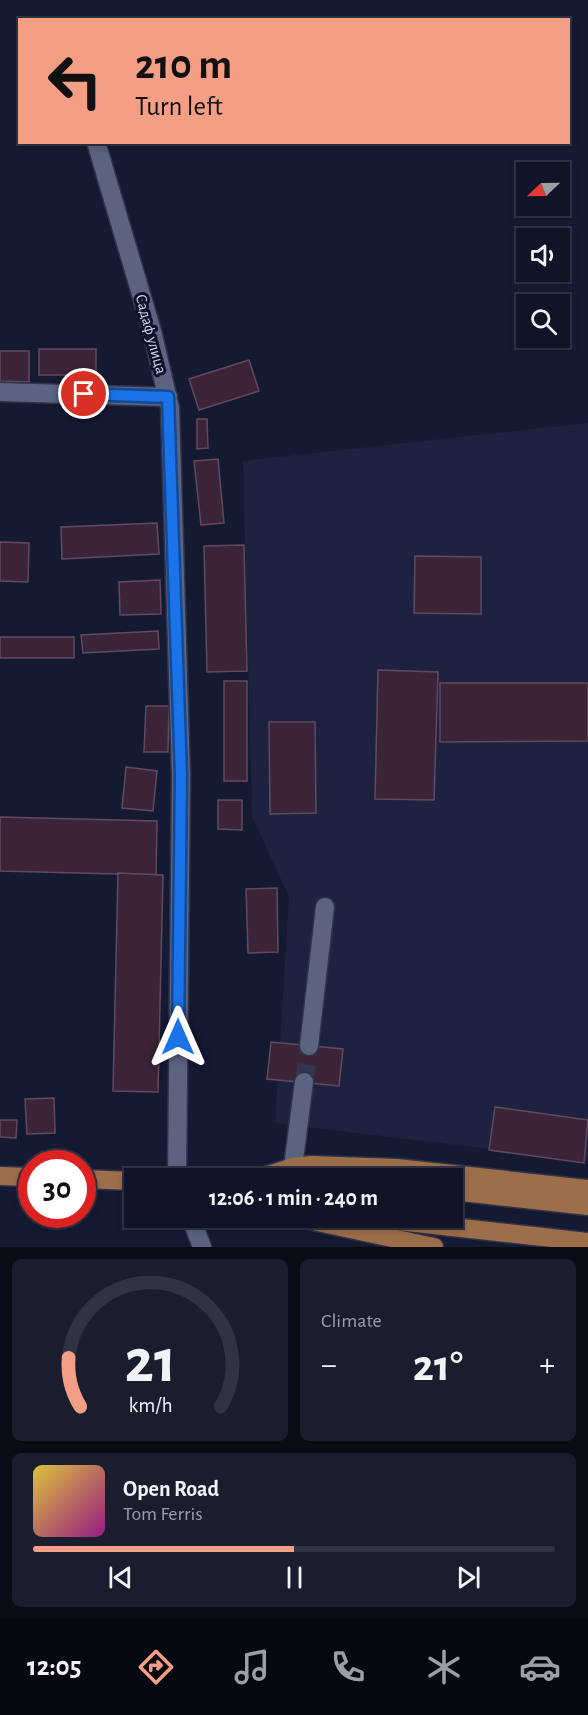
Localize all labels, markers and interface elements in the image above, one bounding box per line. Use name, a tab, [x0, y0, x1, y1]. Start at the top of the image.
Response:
icon: left	[36, 42, 114, 120]
text: 210 m	[135, 44, 232, 86]
text: Turn left	[135, 93, 223, 120]
north arrow	[516, 162, 570, 216]
map controls	[516, 162, 570, 348]
button: sound	[516, 228, 570, 282]
street label: Садаф улица	[132, 292, 169, 376]
button: search	[516, 294, 570, 348]
pin	[58, 368, 109, 419]
icon: arrive	[67, 377, 100, 410]
position arrow	[146, 1005, 210, 1069]
speed limit sign: 30	[18, 1150, 96, 1228]
text: 12:06 · 1 min · 240 m	[209, 1187, 378, 1209]
text: Climate	[321, 1311, 382, 1331]
text: 21	[124, 1331, 176, 1393]
text: 21°	[413, 1344, 463, 1389]
text: −	[321, 1349, 337, 1382]
text: +	[539, 1349, 555, 1382]
text: km/h	[128, 1395, 172, 1416]
text: Open Road	[123, 1478, 219, 1500]
text: Tom Ferris	[123, 1504, 203, 1524]
icon: previous	[104, 1561, 137, 1594]
icon: pause	[278, 1561, 311, 1594]
icon: next	[452, 1561, 485, 1594]
icon: directions	[135, 1646, 177, 1688]
icon: music	[231, 1646, 273, 1688]
icon: phone	[327, 1646, 369, 1688]
icon: climate	[423, 1646, 465, 1688]
icon: car	[519, 1646, 561, 1688]
text: 12:05	[27, 1653, 81, 1680]

